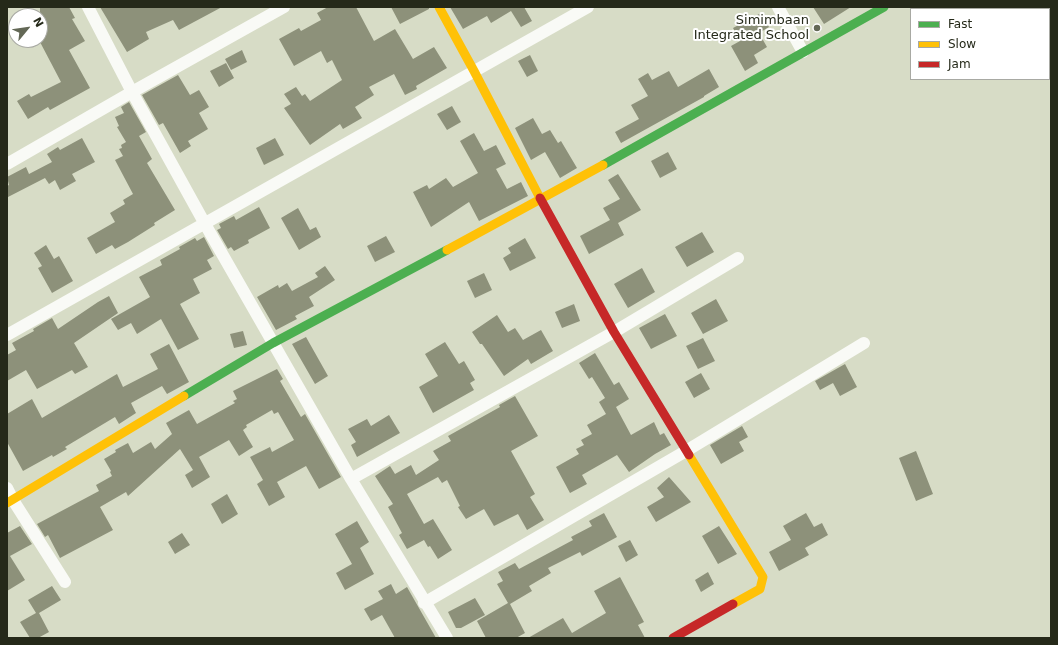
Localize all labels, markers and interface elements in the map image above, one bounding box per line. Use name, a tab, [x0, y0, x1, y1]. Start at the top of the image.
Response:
north arrow	[8, 8, 48, 48]
legend	[910, 8, 1050, 80]
place label: Simimbaan Integrated School	[694, 13, 809, 44]
text: N	[30, 15, 46, 30]
text: Fast	[948, 17, 972, 31]
marker: Simimbaan Integrated School	[812, 23, 822, 33]
text: Slow	[948, 37, 976, 51]
text: Jam	[948, 57, 971, 71]

